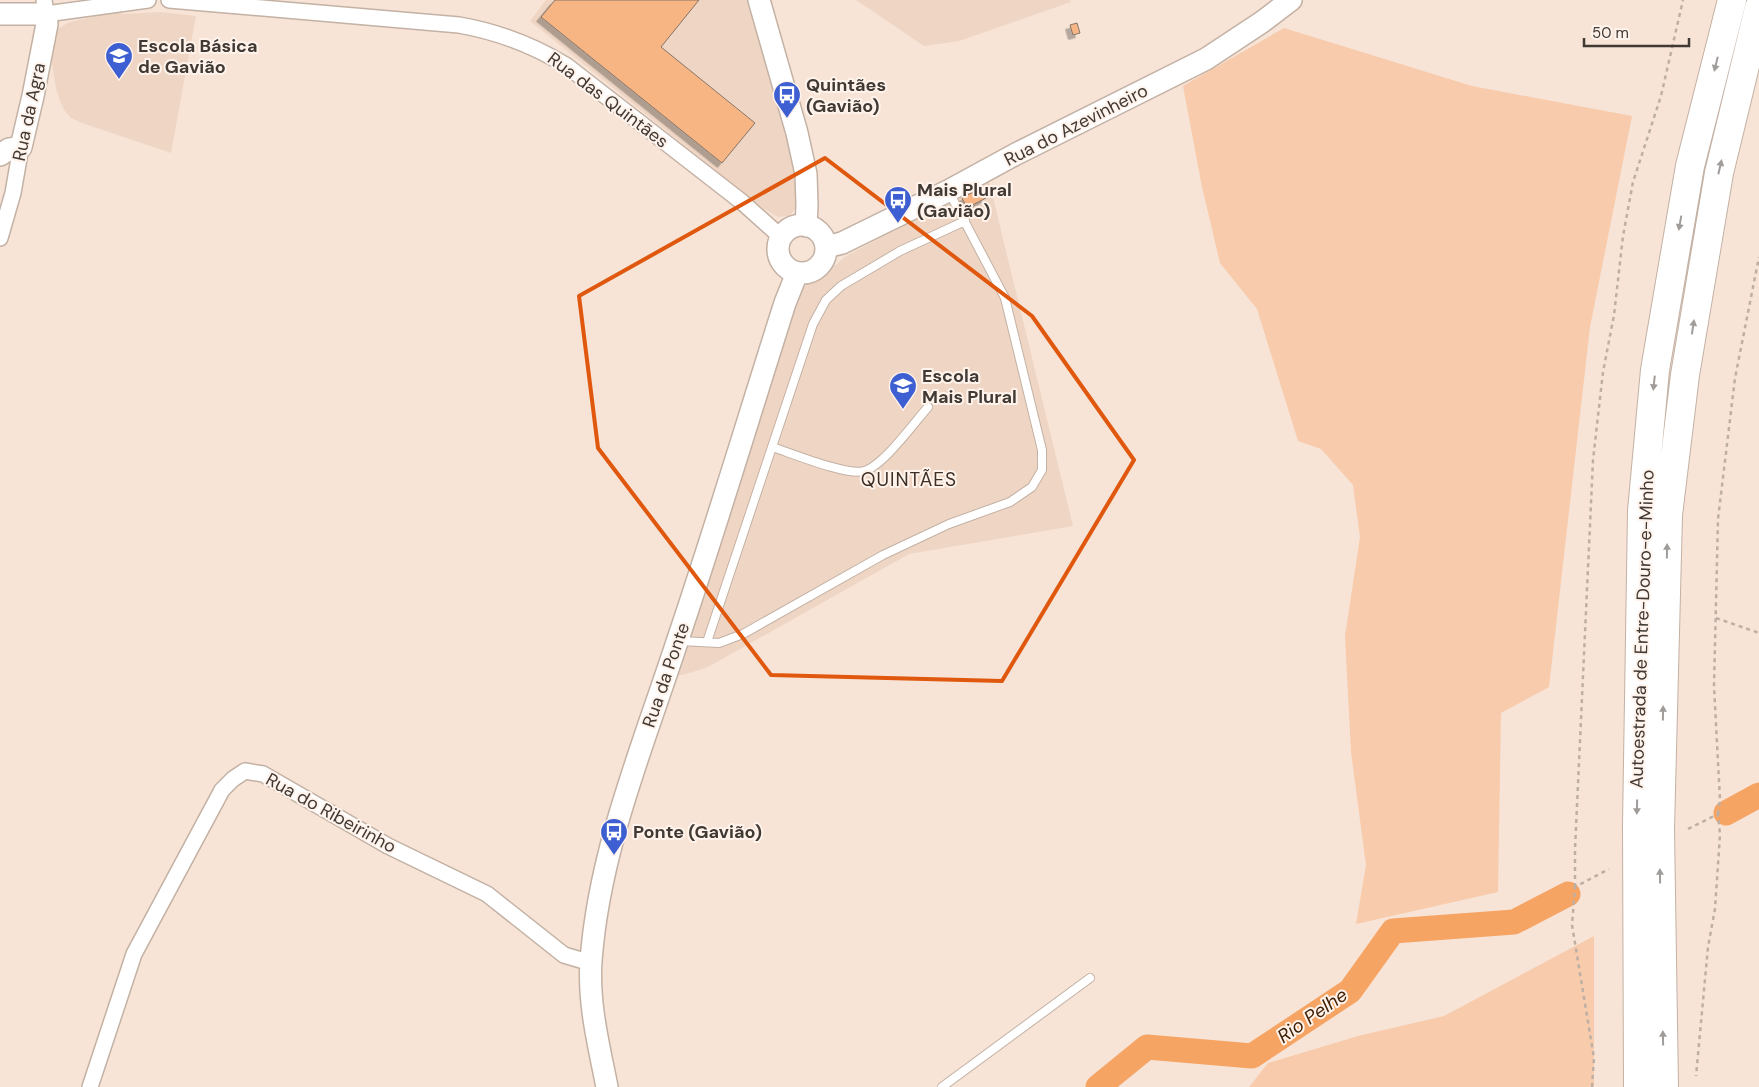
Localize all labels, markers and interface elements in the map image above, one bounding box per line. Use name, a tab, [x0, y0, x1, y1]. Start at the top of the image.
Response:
scale bar	[1584, 15, 1689, 47]
text: 50 m	[1592, 23, 1629, 43]
place label: Escola Básica de Gavião	[138, 34, 258, 79]
school or university icon: Escola Básica de Gavião	[104, 41, 134, 80]
street label: Rua das Quintães	[543, 47, 673, 153]
one-way arrow	[1712, 57, 1720, 72]
street label: Rua da Agra	[7, 61, 51, 163]
place label: Quintães (Gavião)	[806, 73, 886, 118]
street label: Rua do Azevinheiro	[1000, 78, 1152, 172]
bus stop icon: Quintães (Gavião)	[772, 80, 802, 119]
one-way arrow	[1716, 159, 1724, 174]
place label: Mais Plural (Gavião)	[917, 178, 1012, 223]
bus stop icon: Mais Plural (Gavião)	[883, 185, 913, 224]
one-way arrow	[1676, 215, 1684, 231]
one-way arrow	[1689, 318, 1697, 334]
place label: Escola Mais Plural	[922, 364, 1017, 409]
school or university icon: Escola Mais Plural	[888, 371, 918, 410]
one-way arrow	[1650, 375, 1658, 391]
district label: QUINTÃES	[861, 467, 957, 492]
street label: Autoestrada de Entre-Douro-e-Minho	[1624, 469, 1660, 789]
one-way arrow	[1663, 543, 1671, 559]
street label: Rua da Ponte	[637, 619, 695, 731]
one-way arrow	[1659, 705, 1667, 721]
street label: Rua do Ribeirinho	[262, 767, 400, 859]
one-way arrow	[1633, 800, 1641, 816]
bus stop icon: Ponte (Gavião)	[599, 817, 629, 856]
place label: Ponte (Gavião)	[633, 820, 762, 844]
one-way arrow	[1656, 868, 1664, 884]
water label: Rio Pelhe	[1272, 982, 1352, 1049]
one-way arrow	[1659, 1030, 1667, 1046]

